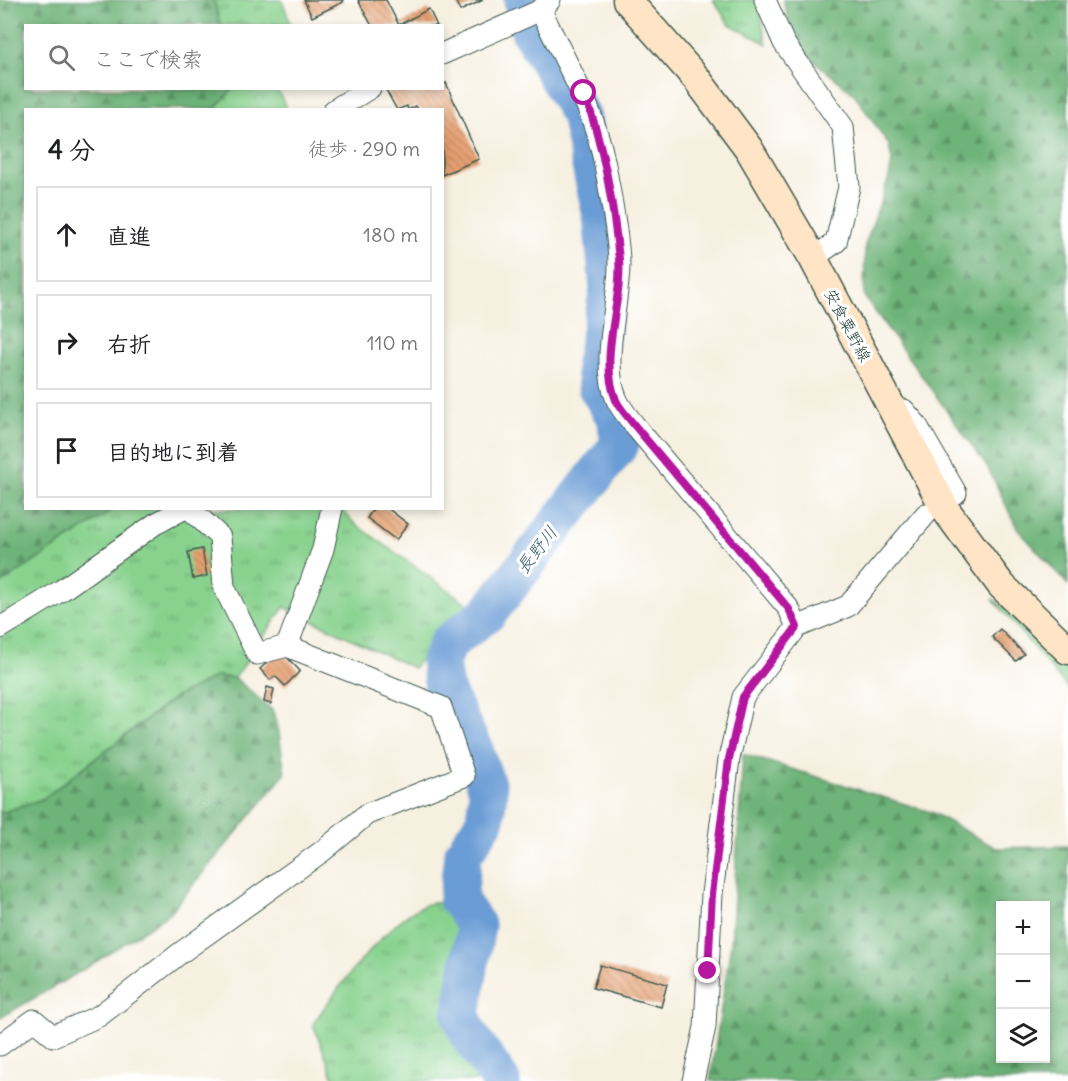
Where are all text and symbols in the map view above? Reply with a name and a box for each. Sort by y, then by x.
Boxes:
search box [24,24,444,90]
icon: search [45,41,78,74]
text: ここで検索 [93,45,203,73]
route start [570,79,596,105]
text: 4 分 [48,133,95,166]
text: 徒歩 · 290 m [308,136,420,161]
icon: ahead [50,218,83,251]
text: 直進 [107,222,151,250]
text: 180 m [363,222,418,247]
street label: 安食粟野線 [820,285,876,365]
icon: right [50,326,83,359]
text: 右折 [107,330,151,358]
text: 110 m [367,330,418,355]
icon: arrive [50,434,83,467]
text: 目的地に到着 [107,438,239,466]
water label: 長野川 [511,521,562,578]
map controls [996,901,1050,1063]
button: + [996,901,1050,955]
button: − [996,955,1050,1009]
route end [694,957,720,983]
button: layers [996,1009,1050,1063]

